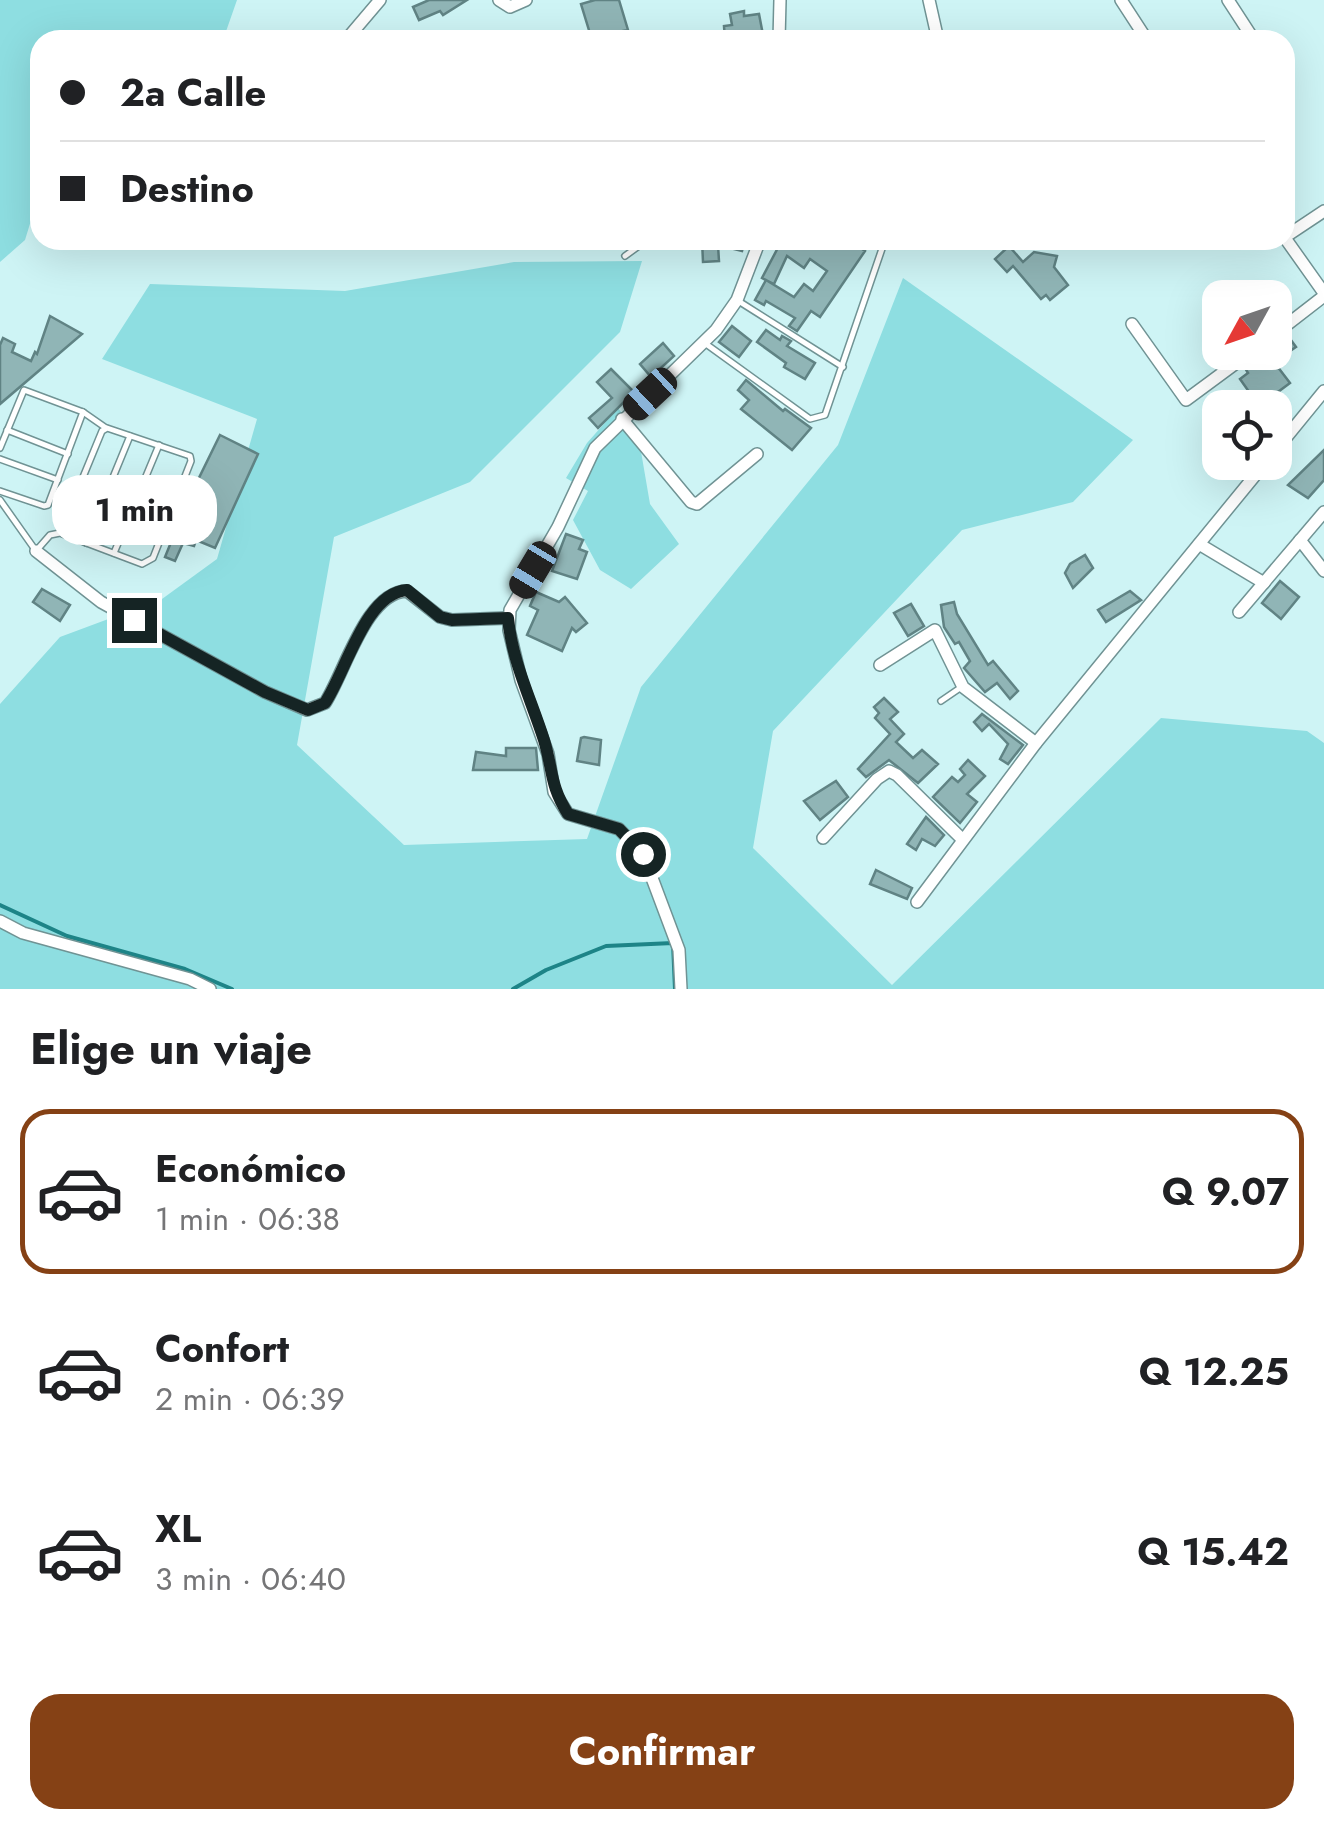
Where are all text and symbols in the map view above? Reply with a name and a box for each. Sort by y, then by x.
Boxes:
text: 2a Calle [120,65,266,120]
text: Destino [120,161,254,216]
north arrow [1202,280,1292,370]
map controls [1202,280,1292,480]
car [618,363,682,425]
button: locate [1202,390,1292,480]
callout: 1 min [52,475,216,545]
text: 1 min [95,487,174,533]
car [505,537,561,603]
route end [112,598,157,643]
route start [621,832,666,877]
text: Elige un viaje [30,1016,312,1081]
text: Económico [155,1141,346,1196]
icon: car [35,1147,125,1237]
text: Q 9.07 [1162,1164,1289,1219]
text: 1 min · 06:38 [155,1196,340,1242]
text: Confort [155,1321,289,1376]
icon: car [35,1327,125,1417]
text: Q 12.25 [1139,1344,1289,1399]
text: 2 min · 06:39 [155,1376,345,1422]
text: XL [155,1501,201,1556]
icon: car [35,1507,125,1597]
text: Q 15.42 [1137,1524,1289,1579]
text: 3 min · 06:40 [155,1556,346,1602]
button: Confirmar [30,1694,1294,1809]

